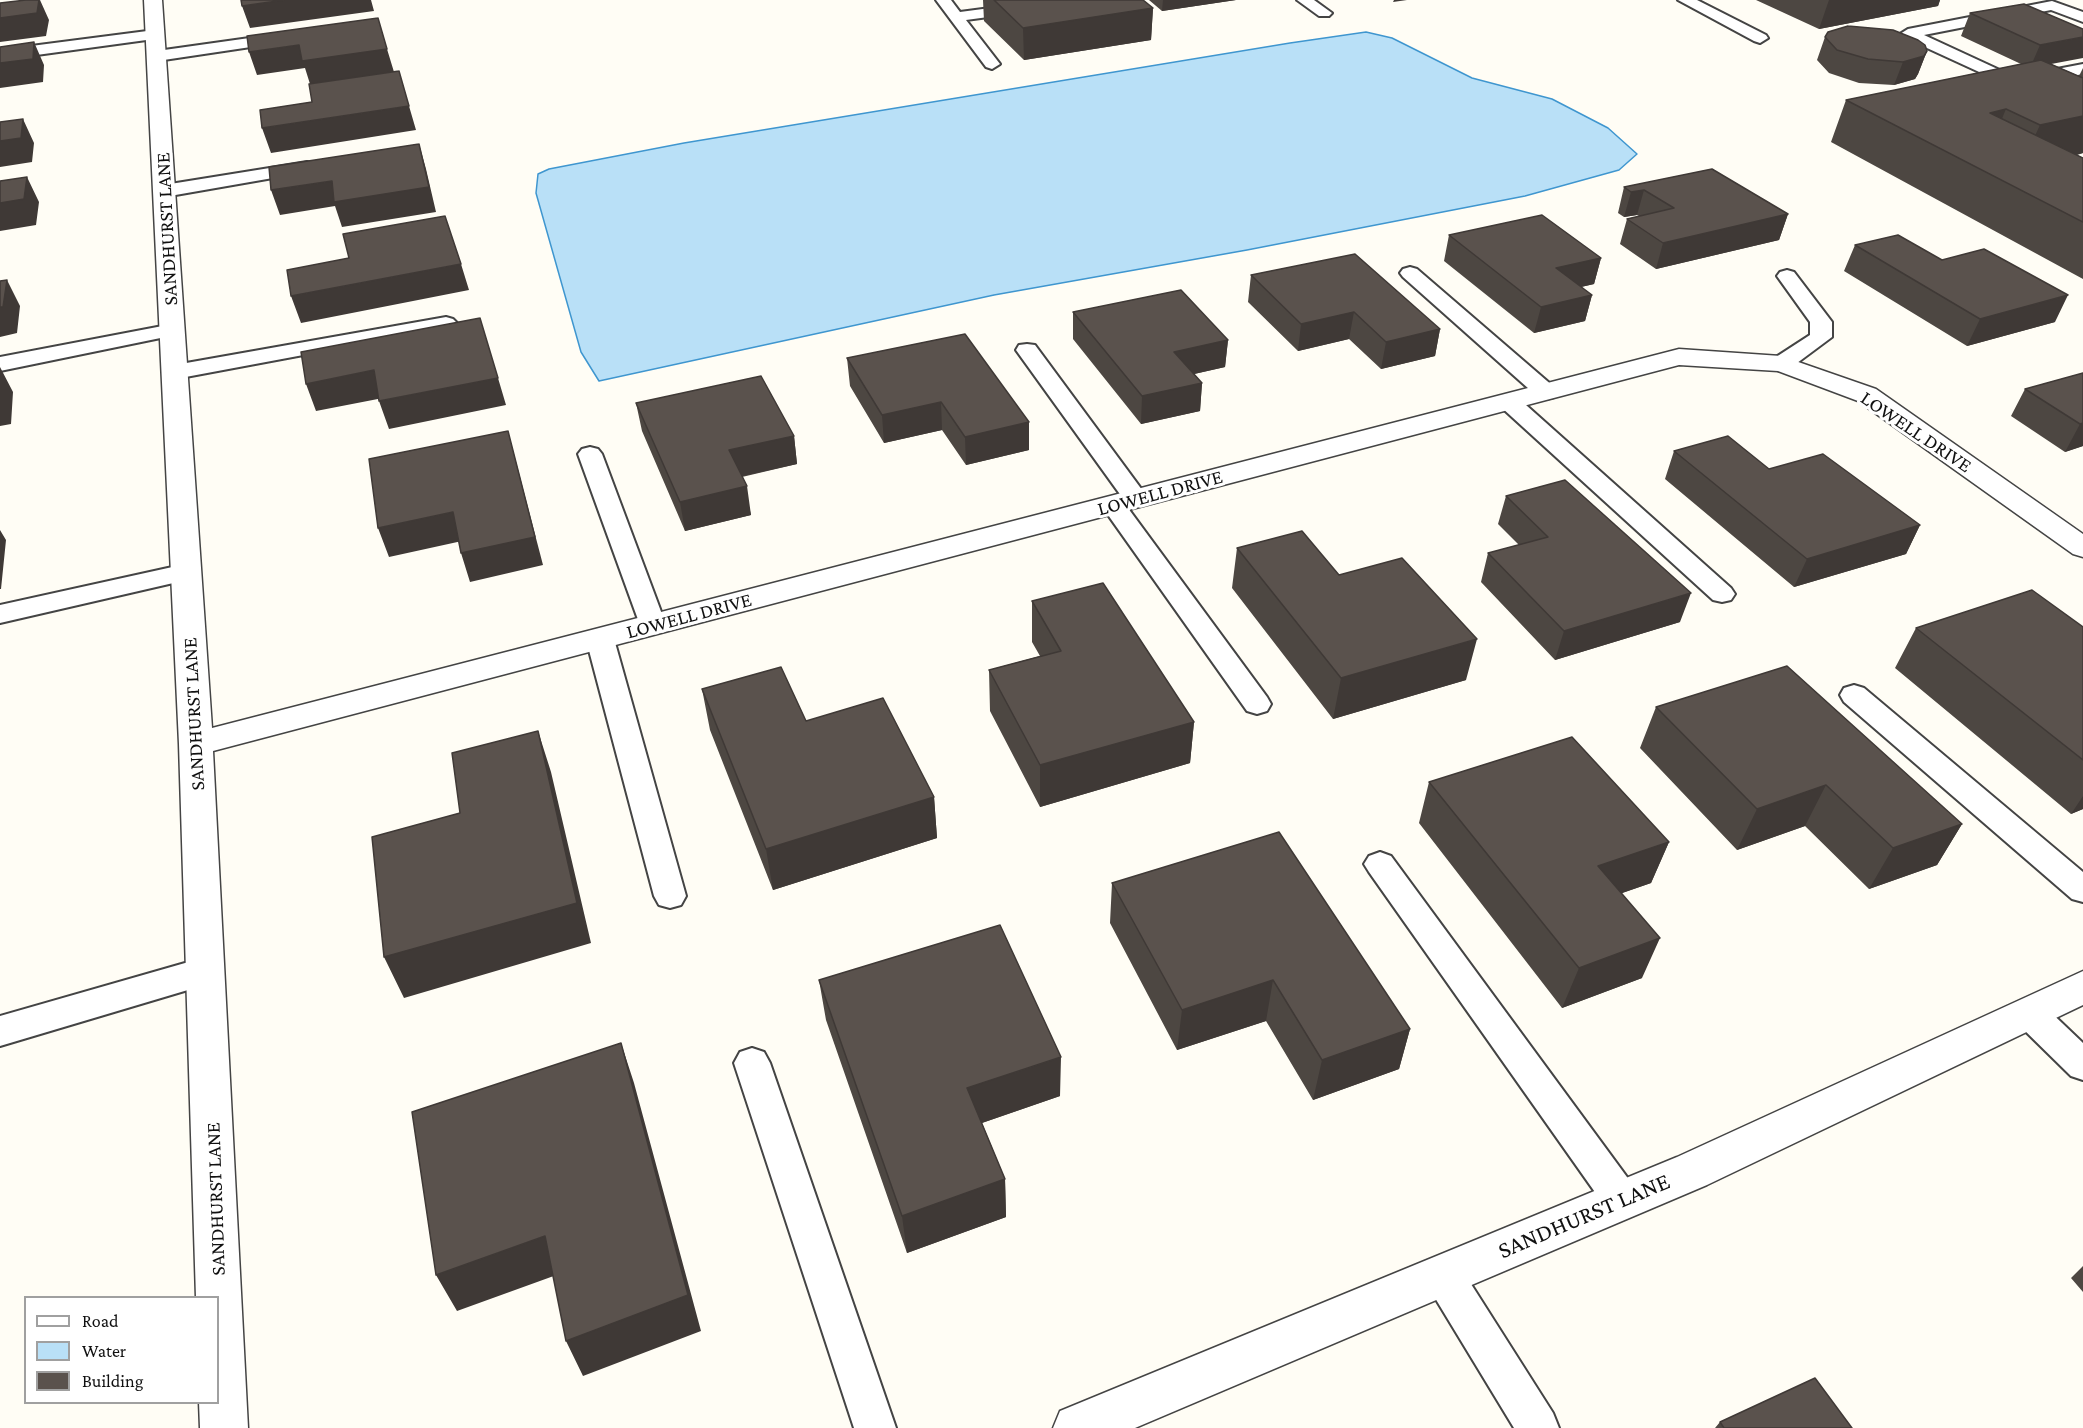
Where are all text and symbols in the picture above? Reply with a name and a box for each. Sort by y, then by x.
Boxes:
street label: SANDHURST LANE [151,152,183,306]
street label: LOWELL DRIVE [1856,386,1976,478]
street label: LOWELL DRIVE [1095,465,1225,521]
street label: LOWELL DRIVE [624,588,754,644]
street label: SANDHURST LANE [178,637,210,791]
street label: SANDHURST LANE [201,1122,231,1276]
street label: SANDHURST LANE [1494,1167,1674,1265]
legend [24,1296,219,1404]
text: Road [82,1311,119,1331]
text: Water [82,1341,126,1361]
text: Building [82,1371,143,1391]

